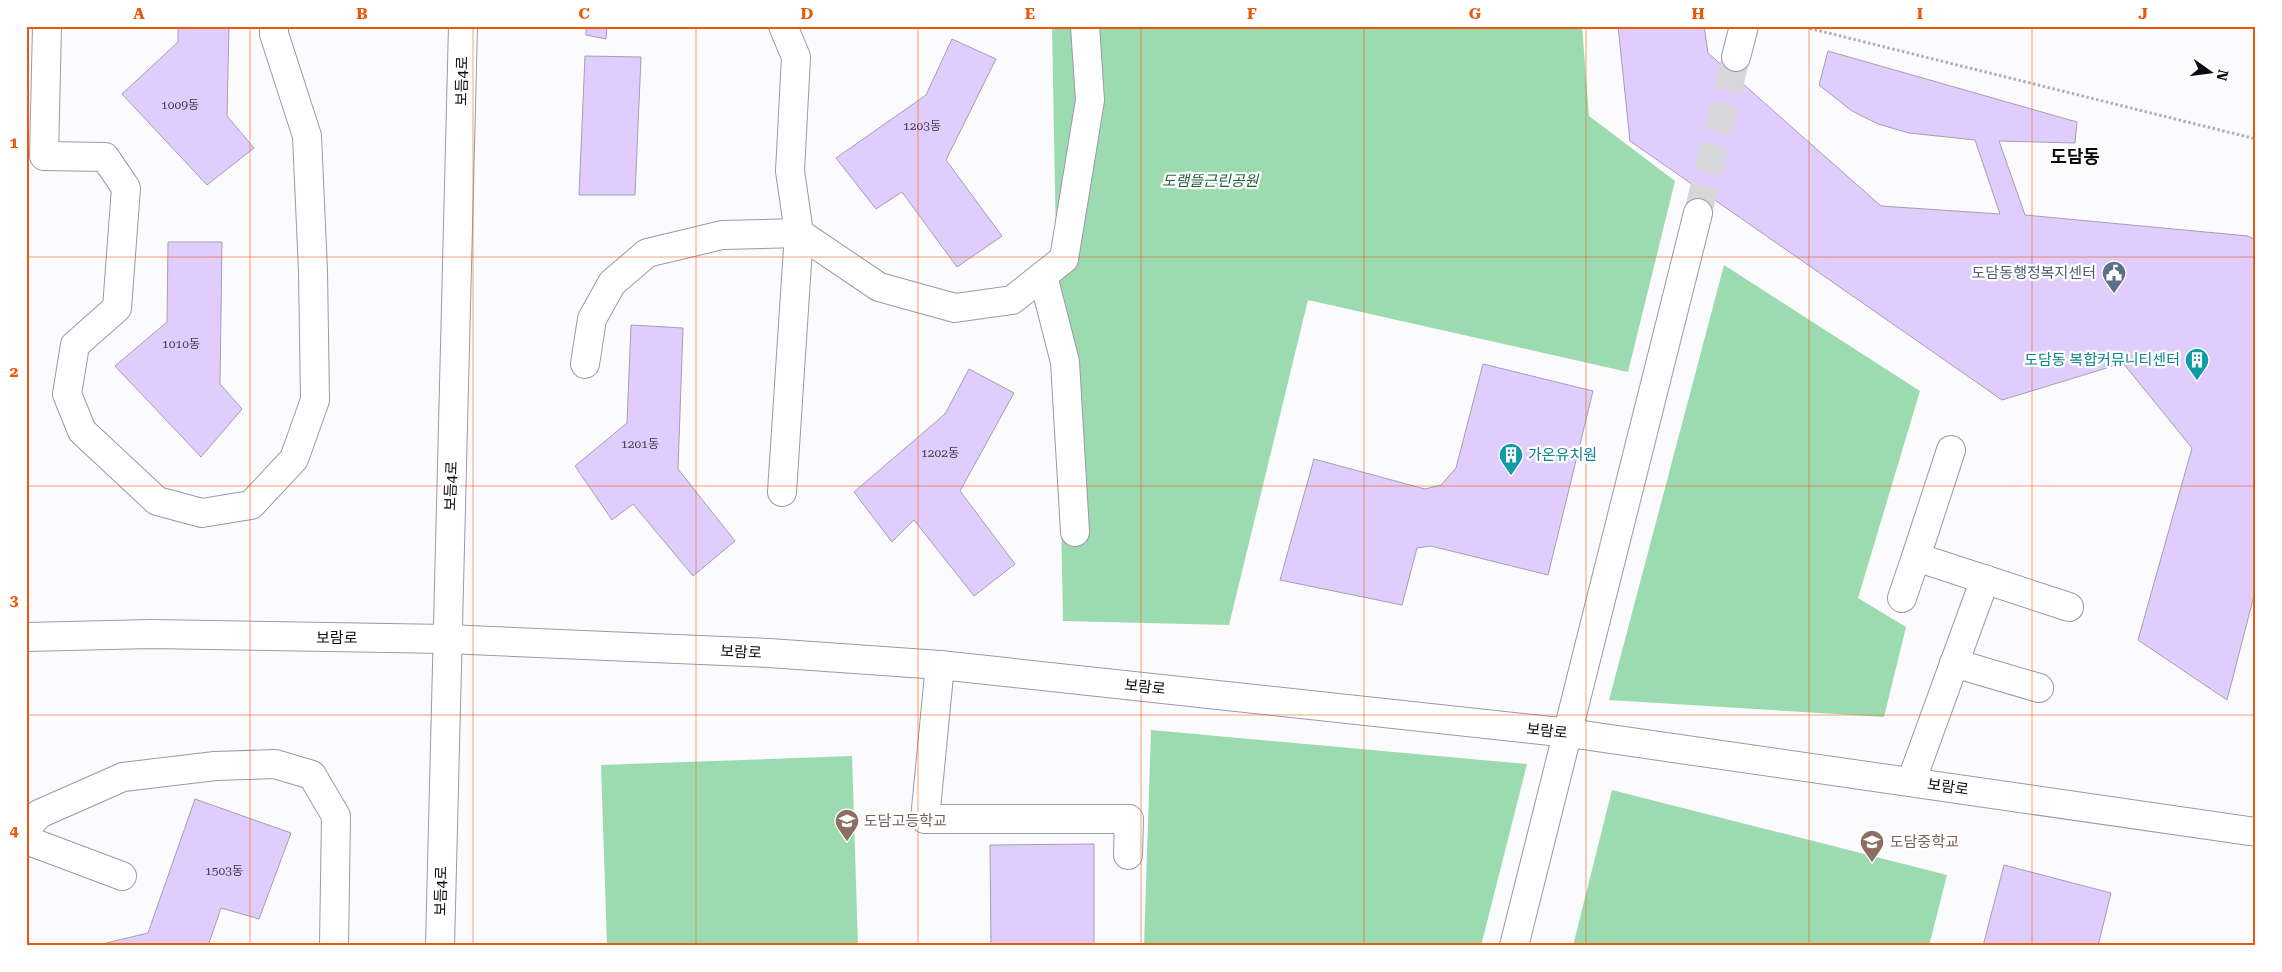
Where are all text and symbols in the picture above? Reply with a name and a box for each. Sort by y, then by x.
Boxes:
text: A [133,4,145,23]
text: B [356,4,368,23]
text: C [578,4,590,23]
text: D [801,4,814,23]
text: E [1025,4,1035,23]
text: F [1247,4,1257,23]
text: G [1469,4,1482,23]
text: H [1691,4,1705,23]
text: I [1917,4,1923,23]
text: J [2138,4,2148,23]
north arrow [2184,48,2234,98]
street label: 보듬4로 [453,56,471,106]
text: N [2213,68,2232,83]
house number: 1009동 [161,98,199,112]
house number: 1203동 [903,119,941,133]
text: 1 [10,133,19,152]
district label: 도담동 [2050,146,2100,167]
park label: 도램뜰근린공원 [1162,172,1259,190]
public building icon: 도담동행정복지센터 [2101,260,2127,294]
place label: 도담동행정복지센터 [1972,264,2096,282]
house number: 1010동 [162,337,200,351]
building icon: 도담동 복합커뮤니티센터 [2184,347,2210,381]
place label: 도담동 복합커뮤니티센터 [2024,351,2180,369]
text: 2 [10,362,19,381]
house number: 1201동 [621,437,659,451]
building icon: 가온유치원 [1498,442,1524,476]
house number: 1202동 [921,446,959,460]
place label: 가온유치원 [1528,446,1597,464]
street label: 보듬4로 [441,461,461,511]
text: 3 [10,591,19,610]
street label: 보람로 [316,629,358,647]
street label: 보람로 [720,642,762,662]
street label: 보람로 [1123,676,1167,698]
street label: 보람로 [1525,720,1569,742]
street label: 보람로 [1926,775,1970,799]
school or university icon: 도담고등학교 [834,808,860,842]
place label: 도담고등학교 [864,812,947,830]
text: 4 [10,821,19,840]
school or university icon: 도담중학교 [1859,829,1885,863]
place label: 도담중학교 [1890,833,1959,851]
house number: 1503동 [205,864,243,878]
street label: 보듬4로 [432,866,450,916]

